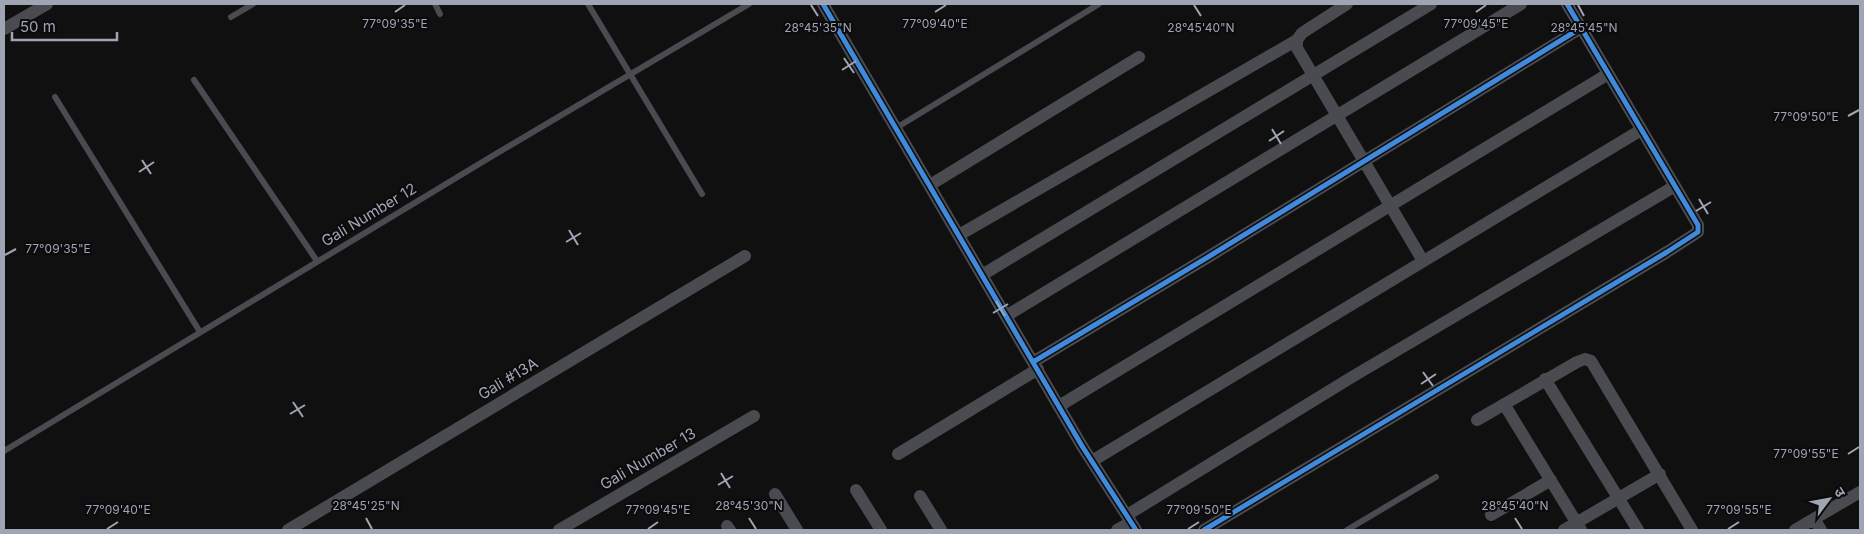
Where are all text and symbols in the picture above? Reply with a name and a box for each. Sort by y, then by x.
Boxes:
scale bar [12,10,118,42]
text: 77°09'35"E [362,16,428,31]
text: 77°09'40"E [902,16,968,31]
text: 77°09'45"E [1444,16,1509,31]
text: 50 m [20,17,56,36]
text: 28°45'35"N [784,20,852,35]
text: 28°45'40"N [1167,20,1235,35]
text: 28°45'45"N [1550,20,1618,35]
text: 77°09'50"E [1773,109,1839,124]
street label: Gali Number 12 [318,179,420,250]
text: 77°09'35"E [25,241,91,256]
street label: Gali #13A [474,353,541,404]
street label: Gali Number 13 [596,423,699,494]
text: 77°09'55"E [1773,446,1839,461]
north arrow [1804,474,1854,524]
text: उ [1831,484,1850,501]
text: 28°45'25"N [332,498,400,513]
text: 28°45'30"N [715,498,783,513]
text: 28°45'40"N [1481,498,1549,513]
text: 77°09'40"E [85,502,151,517]
text: 77°09'45"E [626,502,691,517]
text: 77°09'50"E [1166,502,1232,517]
text: 77°09'55"E [1706,502,1772,517]

